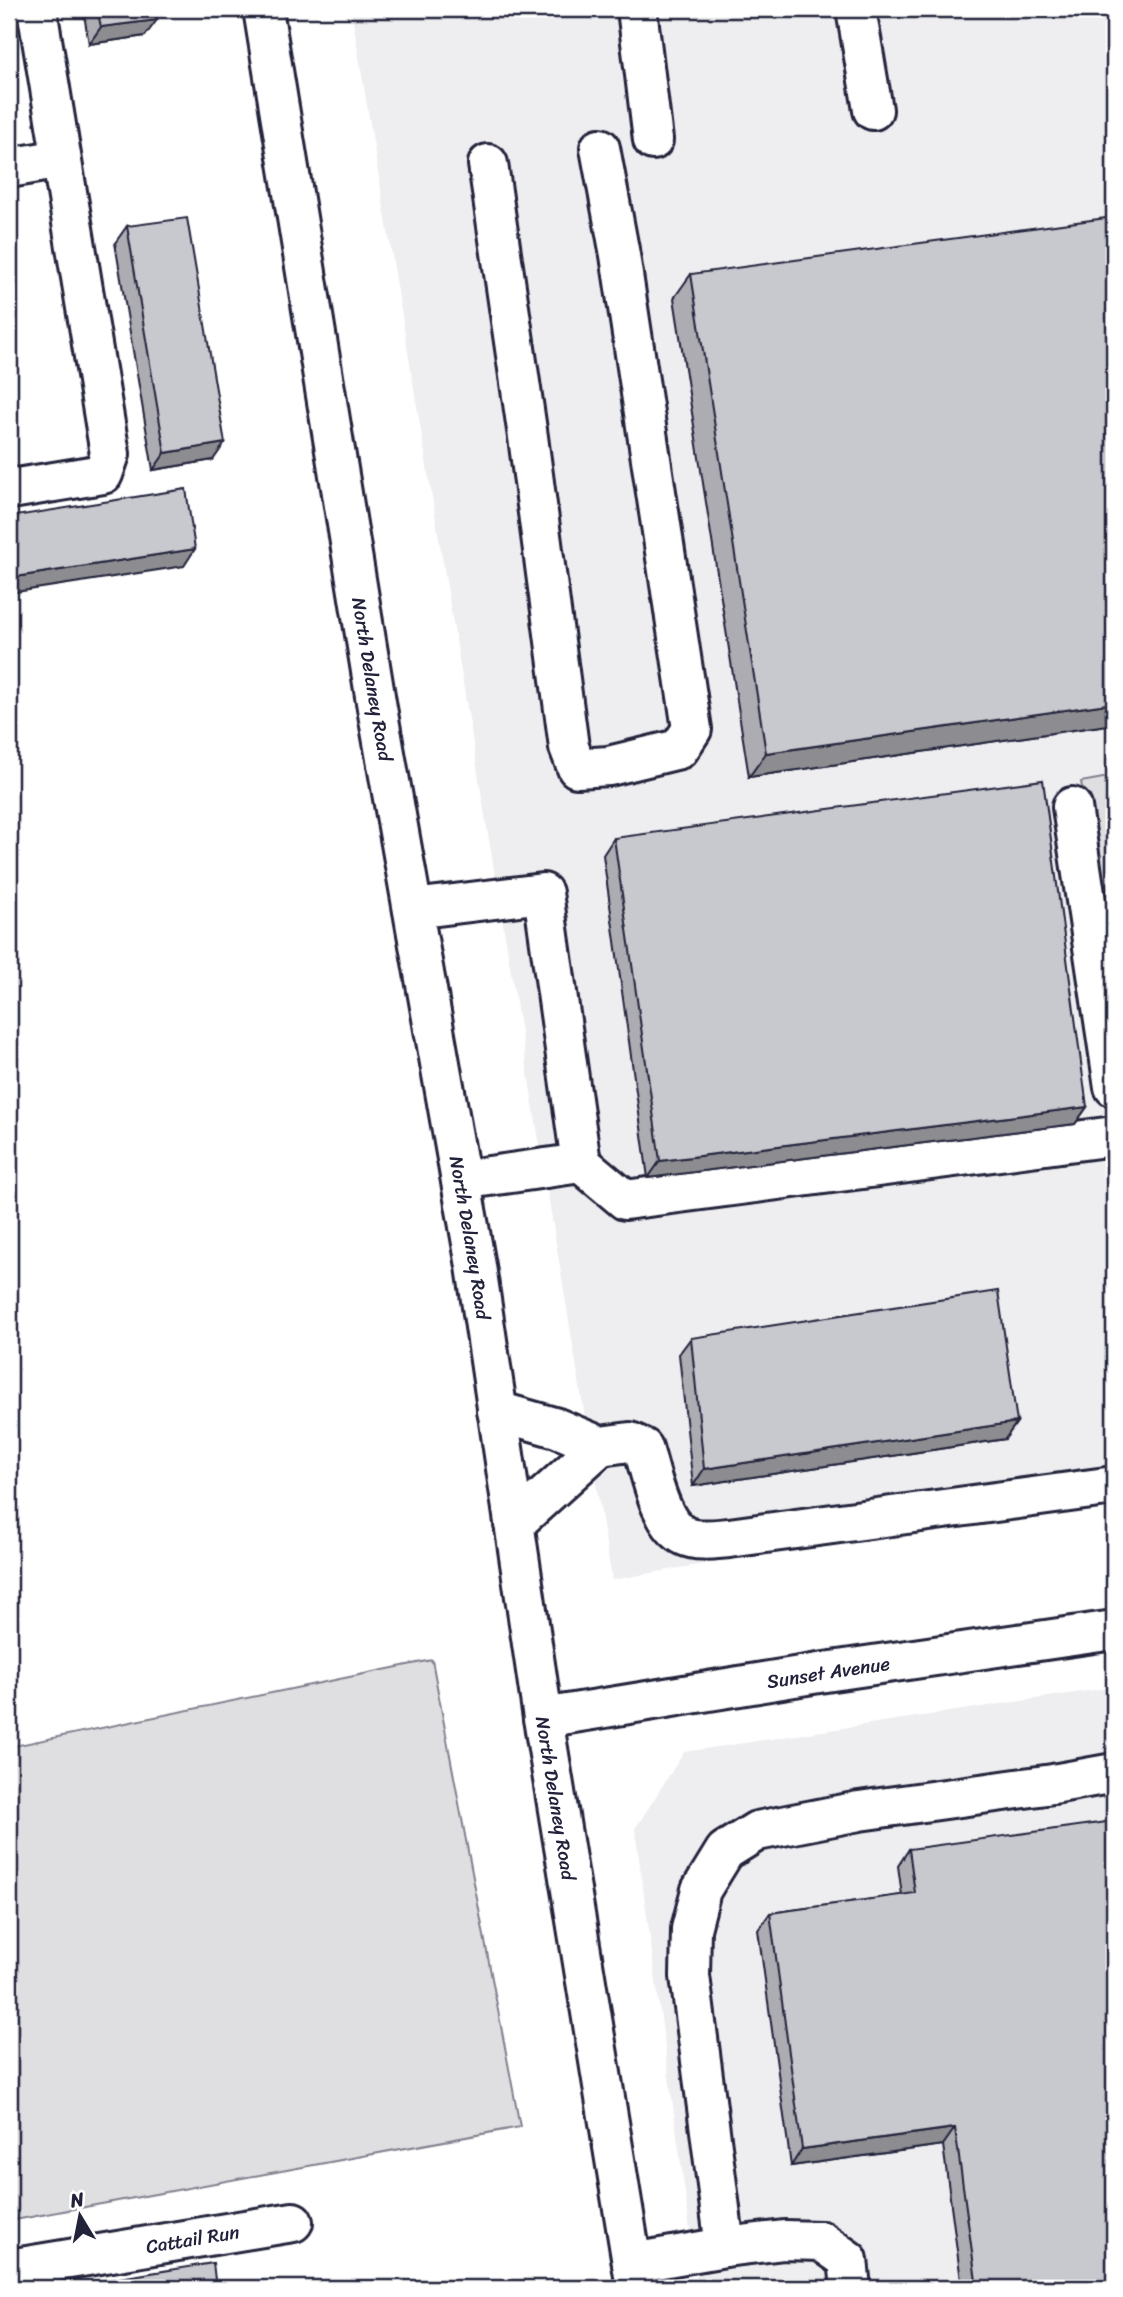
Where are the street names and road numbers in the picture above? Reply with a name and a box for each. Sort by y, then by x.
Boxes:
street label: North Delaney Road [342,595,402,766]
street label: North Delaney Road [440,1153,500,1324]
street label: Sunset Avenue [764,1647,892,1698]
street label: North Delaney Road [526,1714,585,1884]
street label: Cattail Run [143,2215,242,2263]

